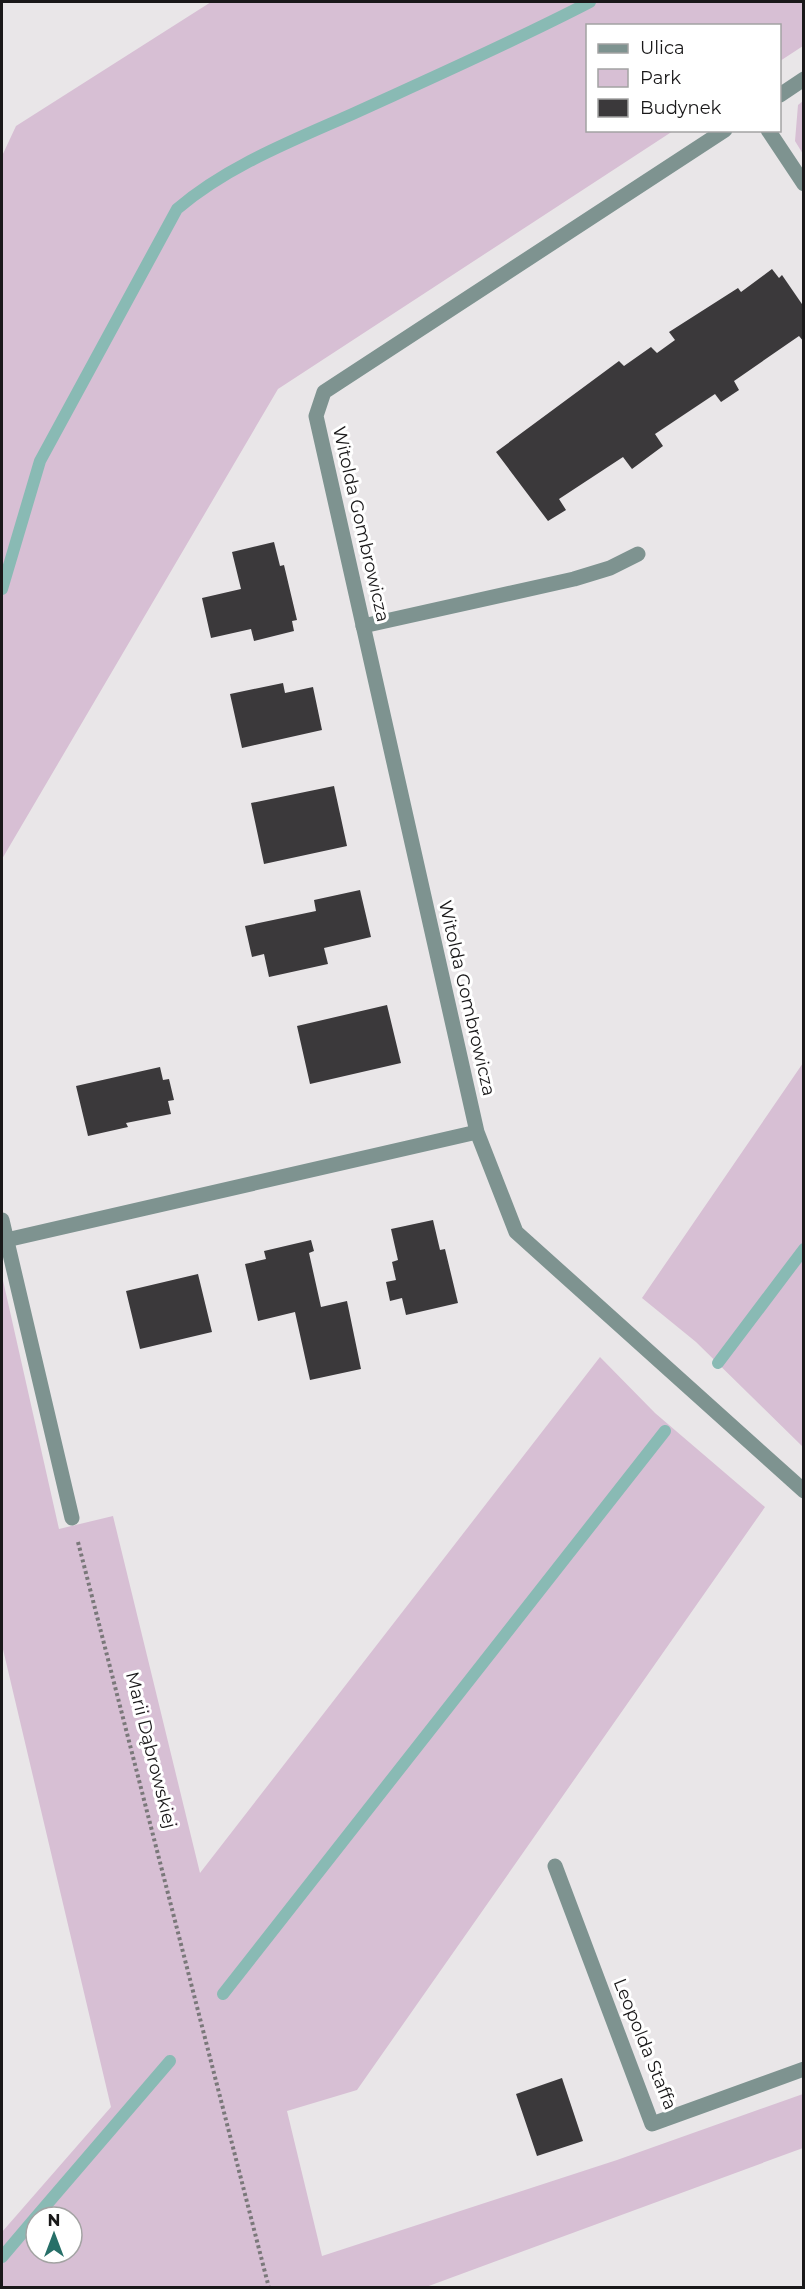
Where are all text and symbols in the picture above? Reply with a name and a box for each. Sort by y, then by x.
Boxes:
legend [586,24,781,132]
text: Ulica [640,37,685,59]
text: Park [640,67,681,89]
text: Budynek [640,97,722,119]
street label: Witolda Gombrowicza [328,424,394,624]
street label: Witolda Gombrowicza [434,898,500,1098]
street label: Marii Dąbrowskiej [121,1669,181,1831]
street label: Leopolda Staffa [609,1975,681,2113]
north arrow [24,2205,84,2265]
text: N [48,2211,60,2230]

